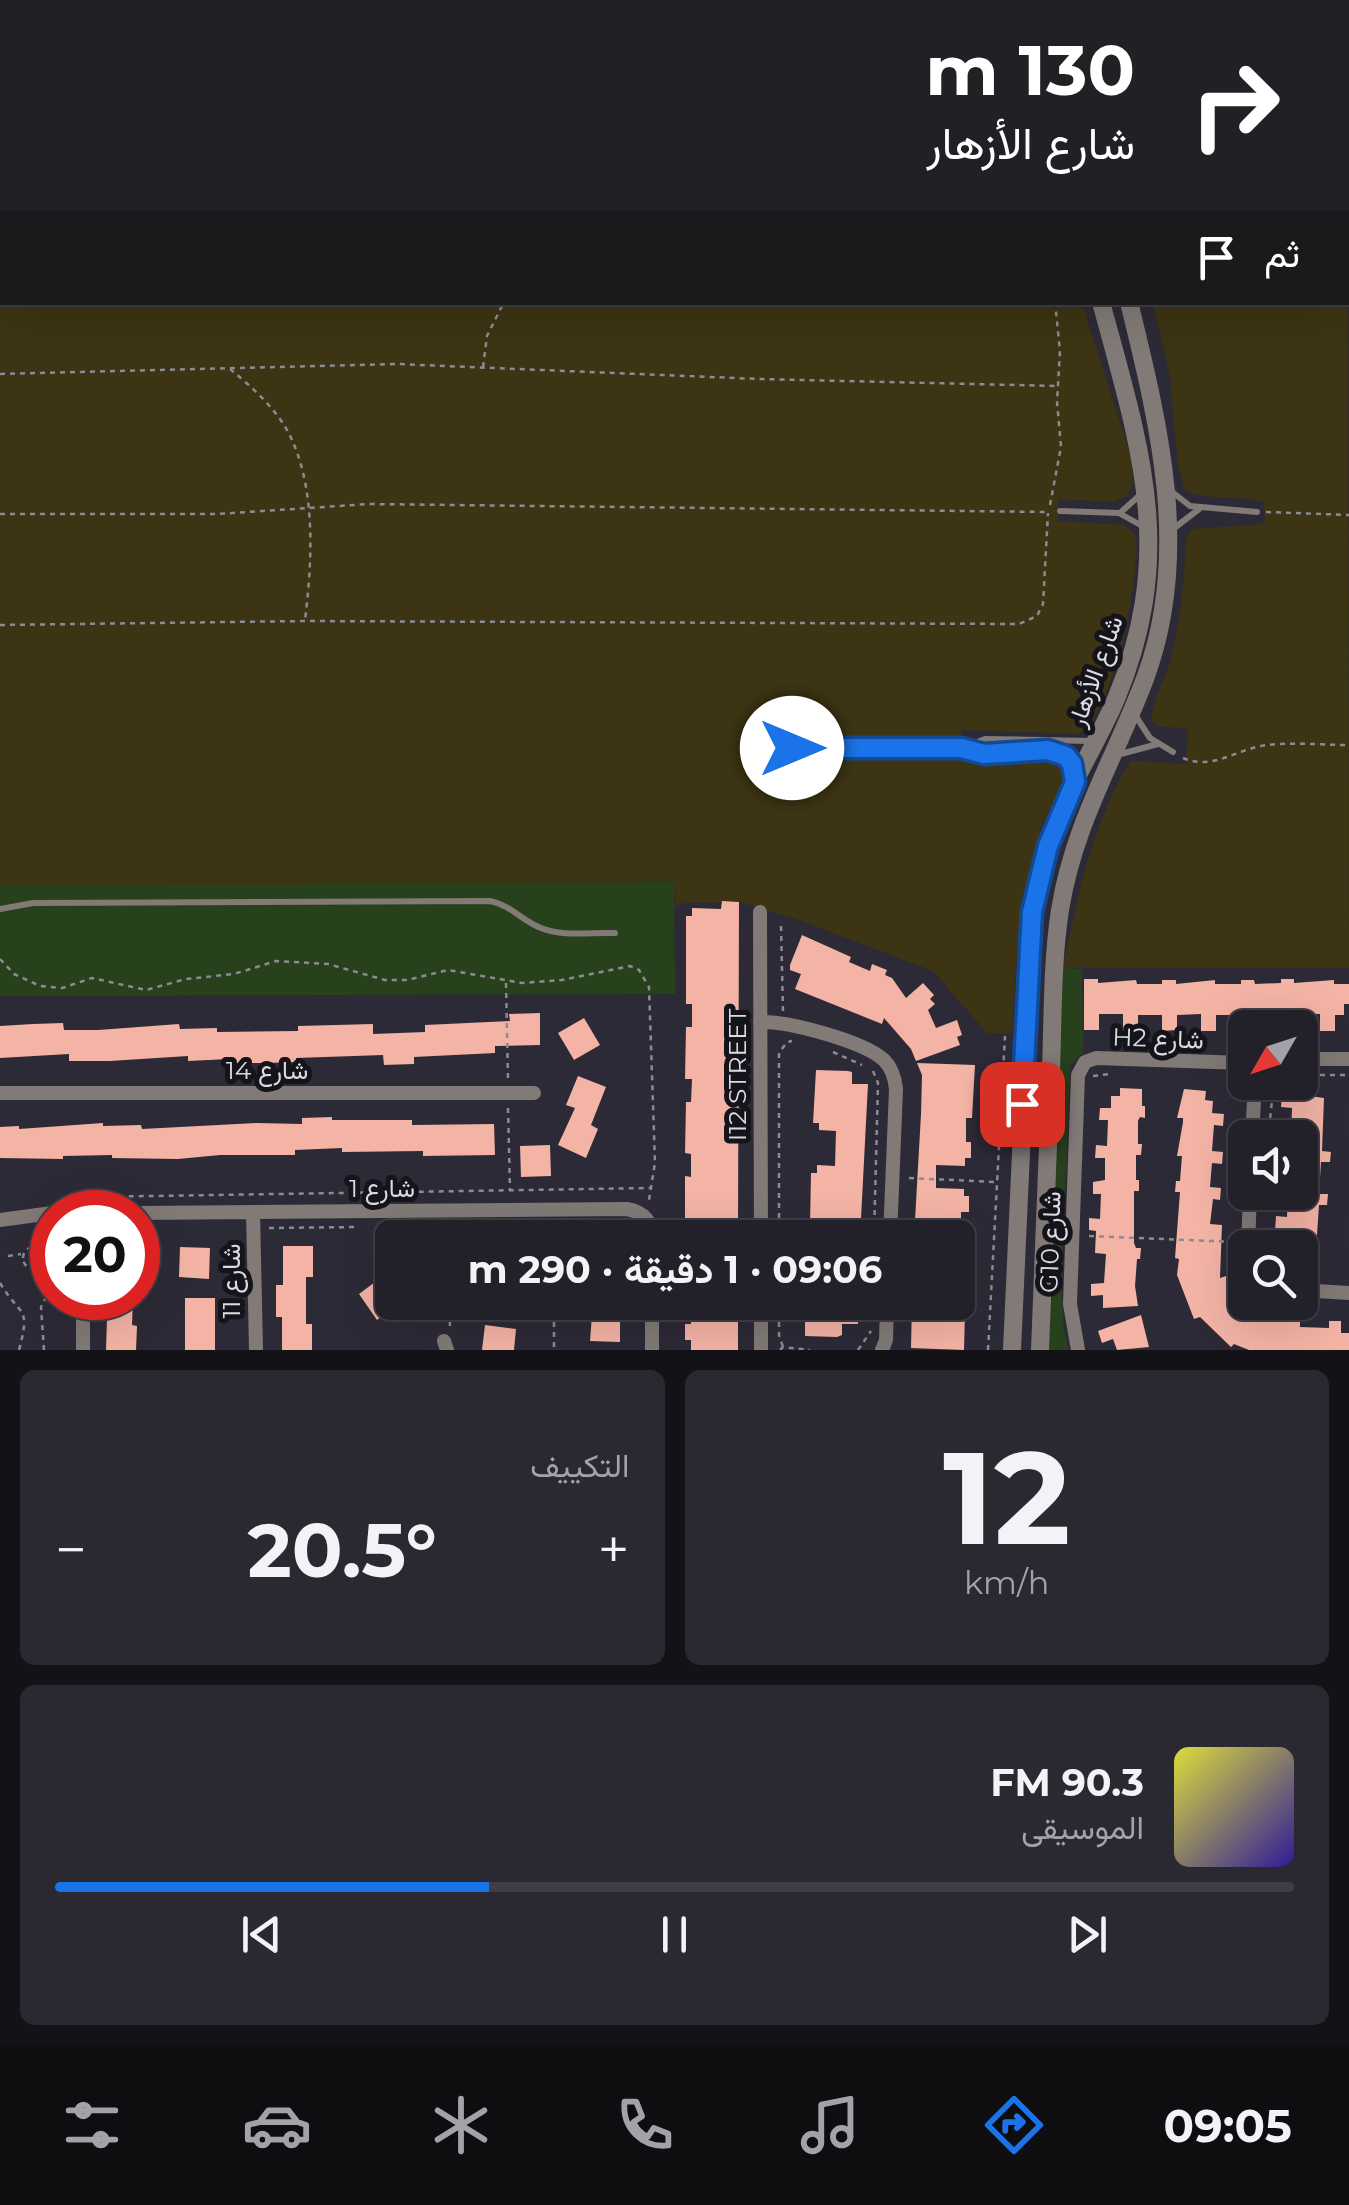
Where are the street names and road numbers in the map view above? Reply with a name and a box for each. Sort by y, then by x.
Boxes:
street label: شارع الأزهار [1061,611,1131,732]
street label: I12 STREET [722,1008,752,1141]
street label: H2 شارع [1112,1021,1204,1057]
street label: شارع 14 [226,1055,308,1087]
street label: شارع 1 [349,1173,415,1205]
street label: G10 شارع [1033,1191,1069,1293]
street label: شارع 11 [216,1244,248,1318]

